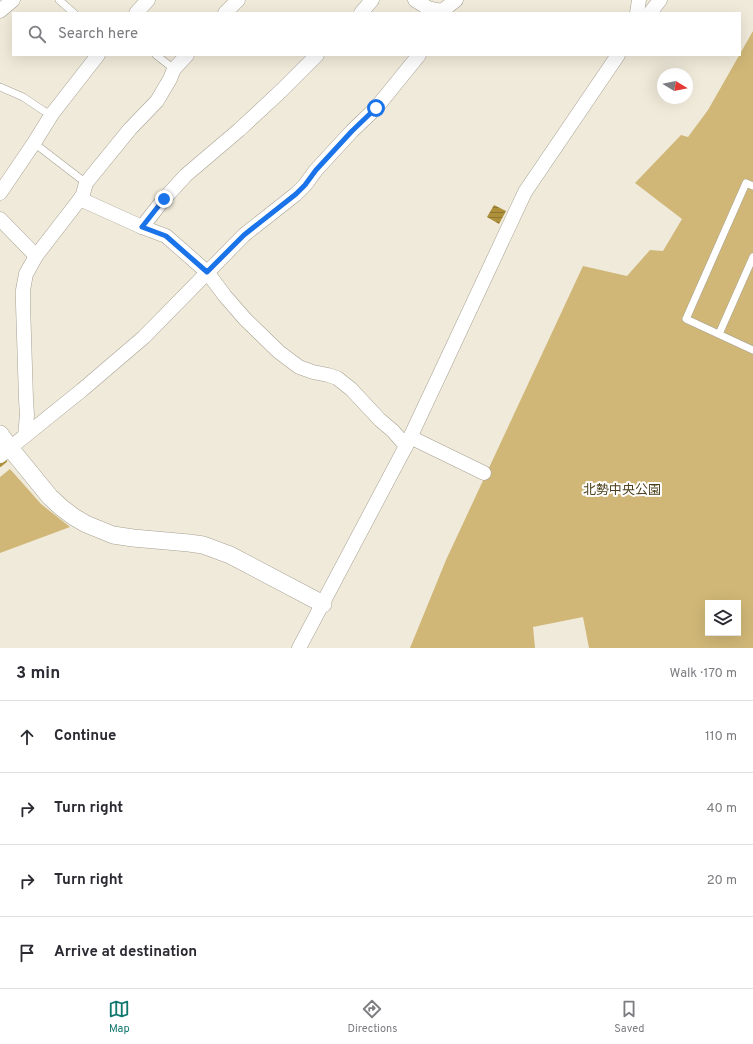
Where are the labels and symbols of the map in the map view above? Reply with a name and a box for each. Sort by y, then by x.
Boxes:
north arrow [657,68,693,104]
route start [367,99,385,117]
route end [155,190,173,208]
park label: 北勢中央公園 [583,482,661,499]

